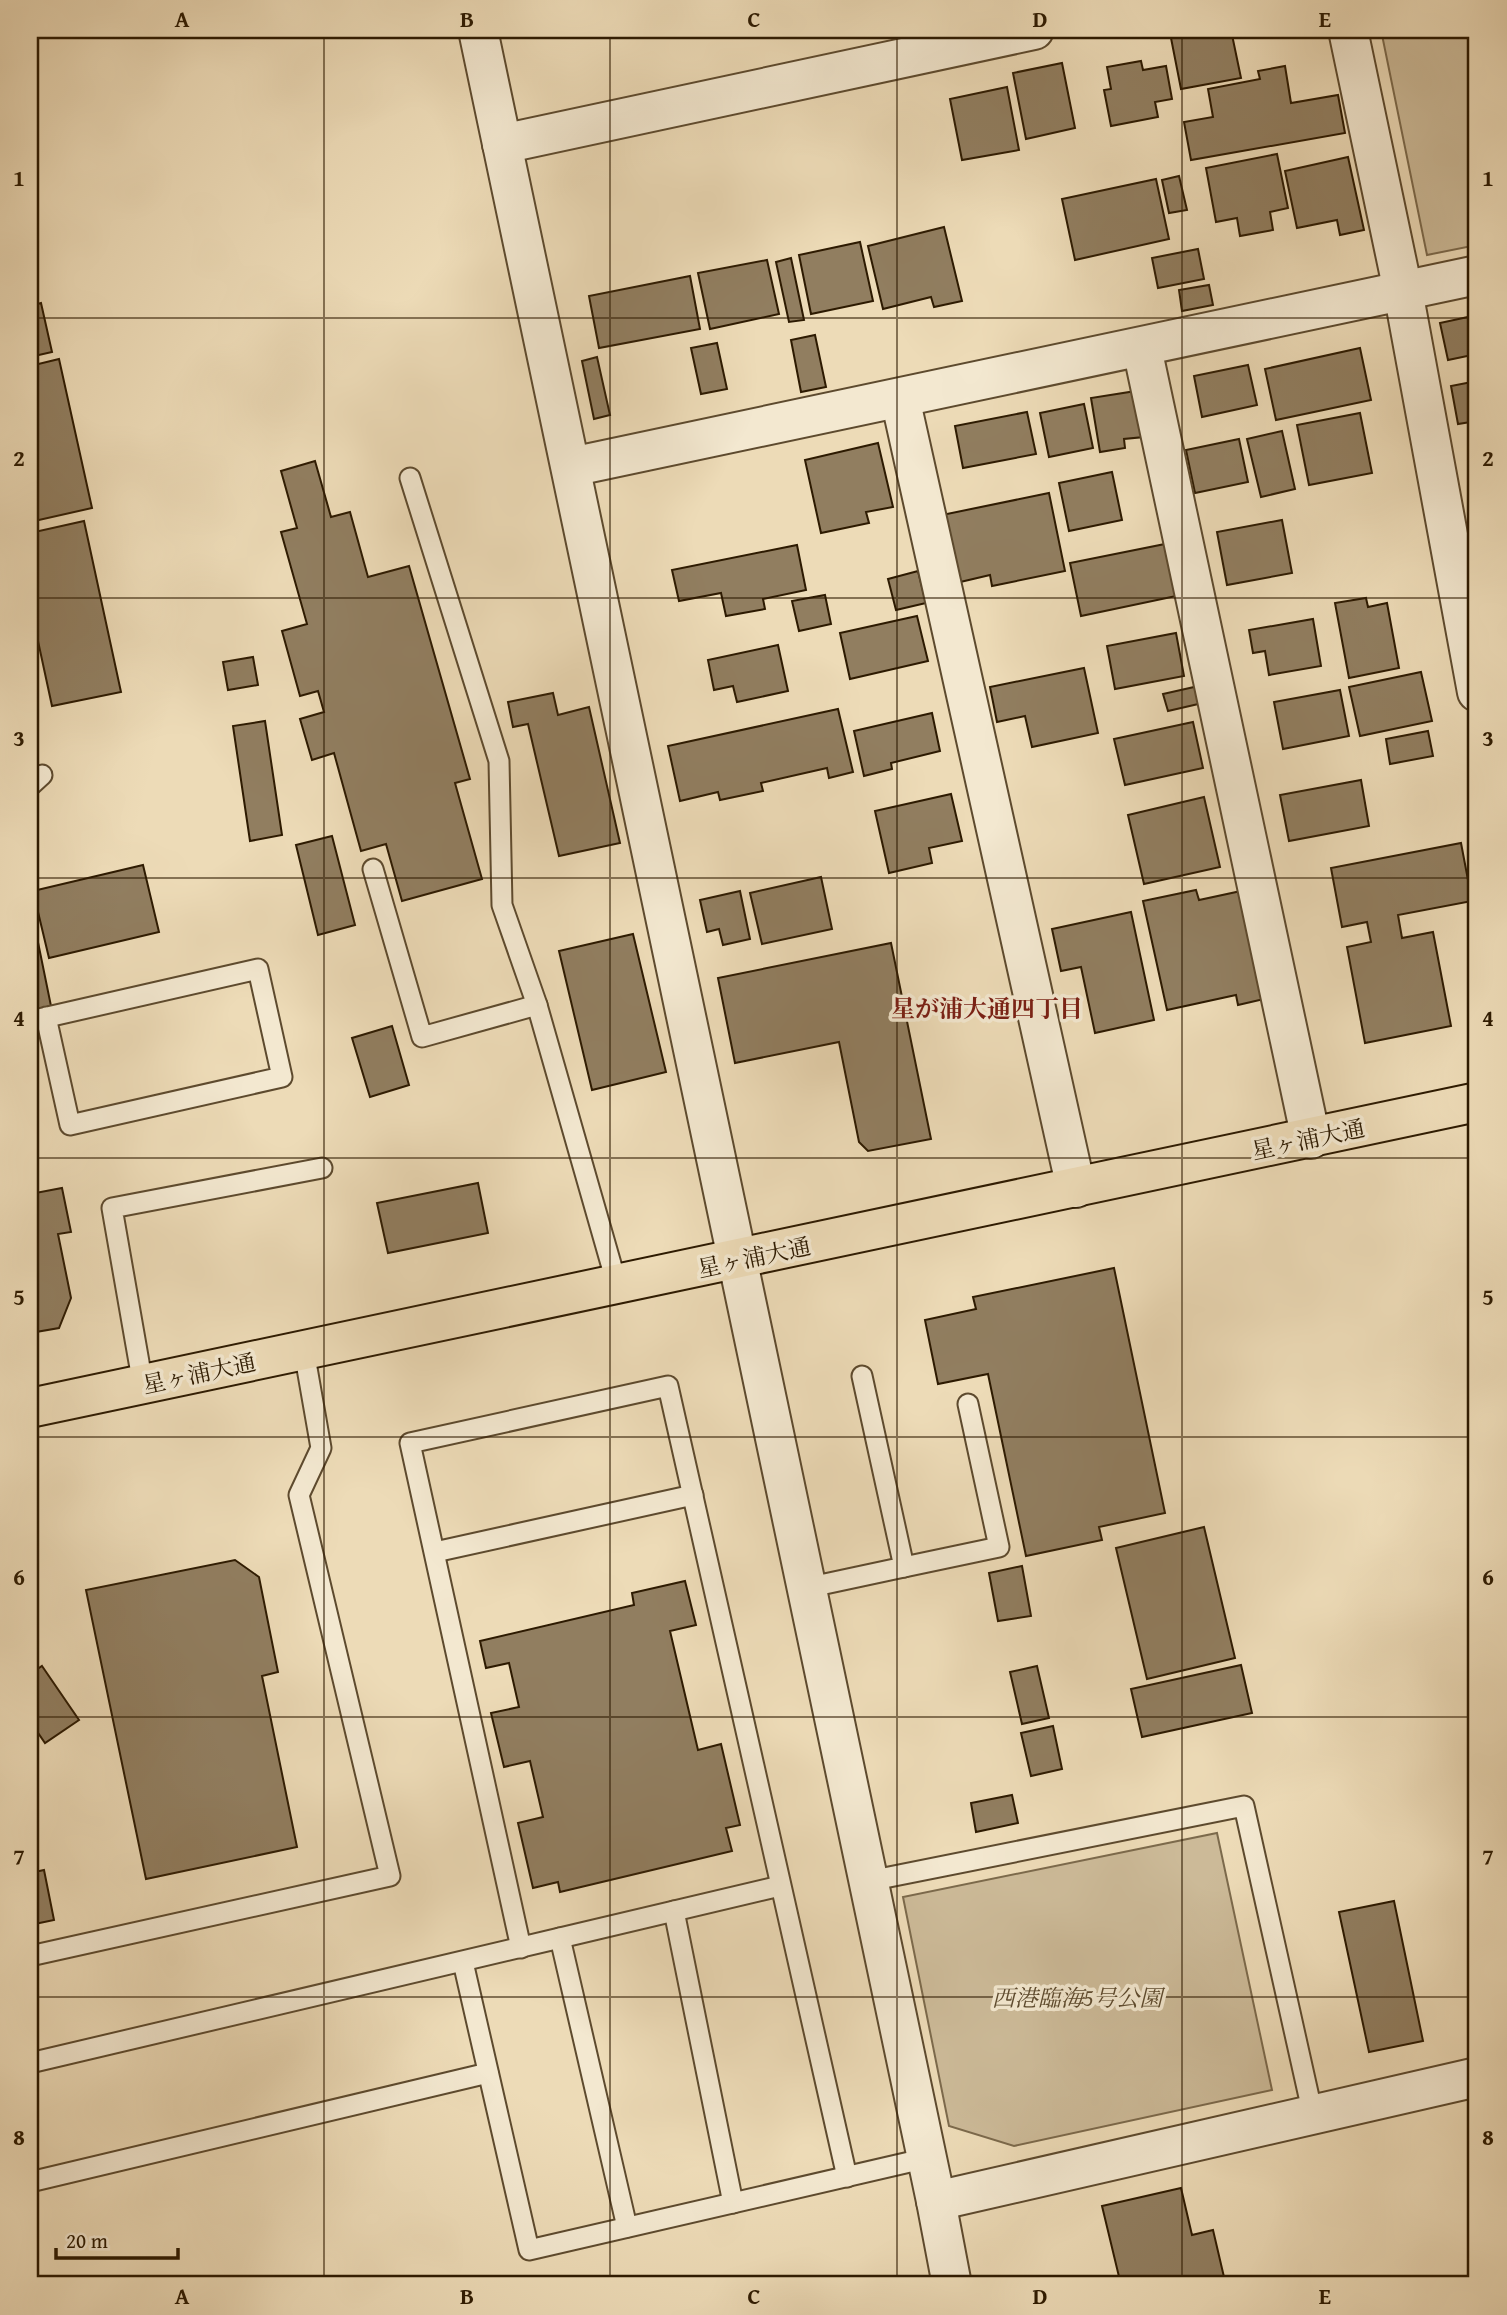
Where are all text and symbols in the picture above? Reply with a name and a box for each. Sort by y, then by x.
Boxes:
text: A [175,2,190,35]
text: B [460,2,474,35]
text: C [747,2,761,35]
text: D [1033,2,1048,35]
text: E [1319,2,1331,35]
text: 1 [13,161,25,194]
text: 1 [1482,161,1494,194]
text: 2 [13,441,25,474]
text: 2 [1482,441,1494,474]
text: 3 [13,721,25,754]
text: 3 [1482,721,1494,754]
district label: 星が浦大通四丁目 [891,991,1083,1026]
text: 4 [13,1001,25,1034]
text: 4 [1482,1001,1494,1034]
street label: 星ヶ浦大通 [1248,1111,1368,1167]
street label: 星ヶ浦大通 [694,1229,814,1285]
text: 5 [13,1280,25,1313]
text: 5 [1482,1280,1494,1313]
street label: 星ヶ浦大通 [139,1345,259,1401]
text: 6 [13,1560,25,1593]
text: 6 [1482,1560,1494,1593]
text: 7 [13,1840,25,1873]
text: 7 [1482,1840,1494,1873]
park label: 西港臨海5号公園 [992,1981,1166,2014]
text: 8 [13,2120,25,2153]
text: 8 [1482,2120,1494,2153]
scale bar [56,2217,178,2261]
text: 20 m [66,2225,108,2256]
text: A [175,2279,190,2312]
text: B [460,2279,474,2312]
text: C [747,2279,761,2312]
text: D [1033,2279,1048,2312]
text: E [1319,2279,1331,2312]

